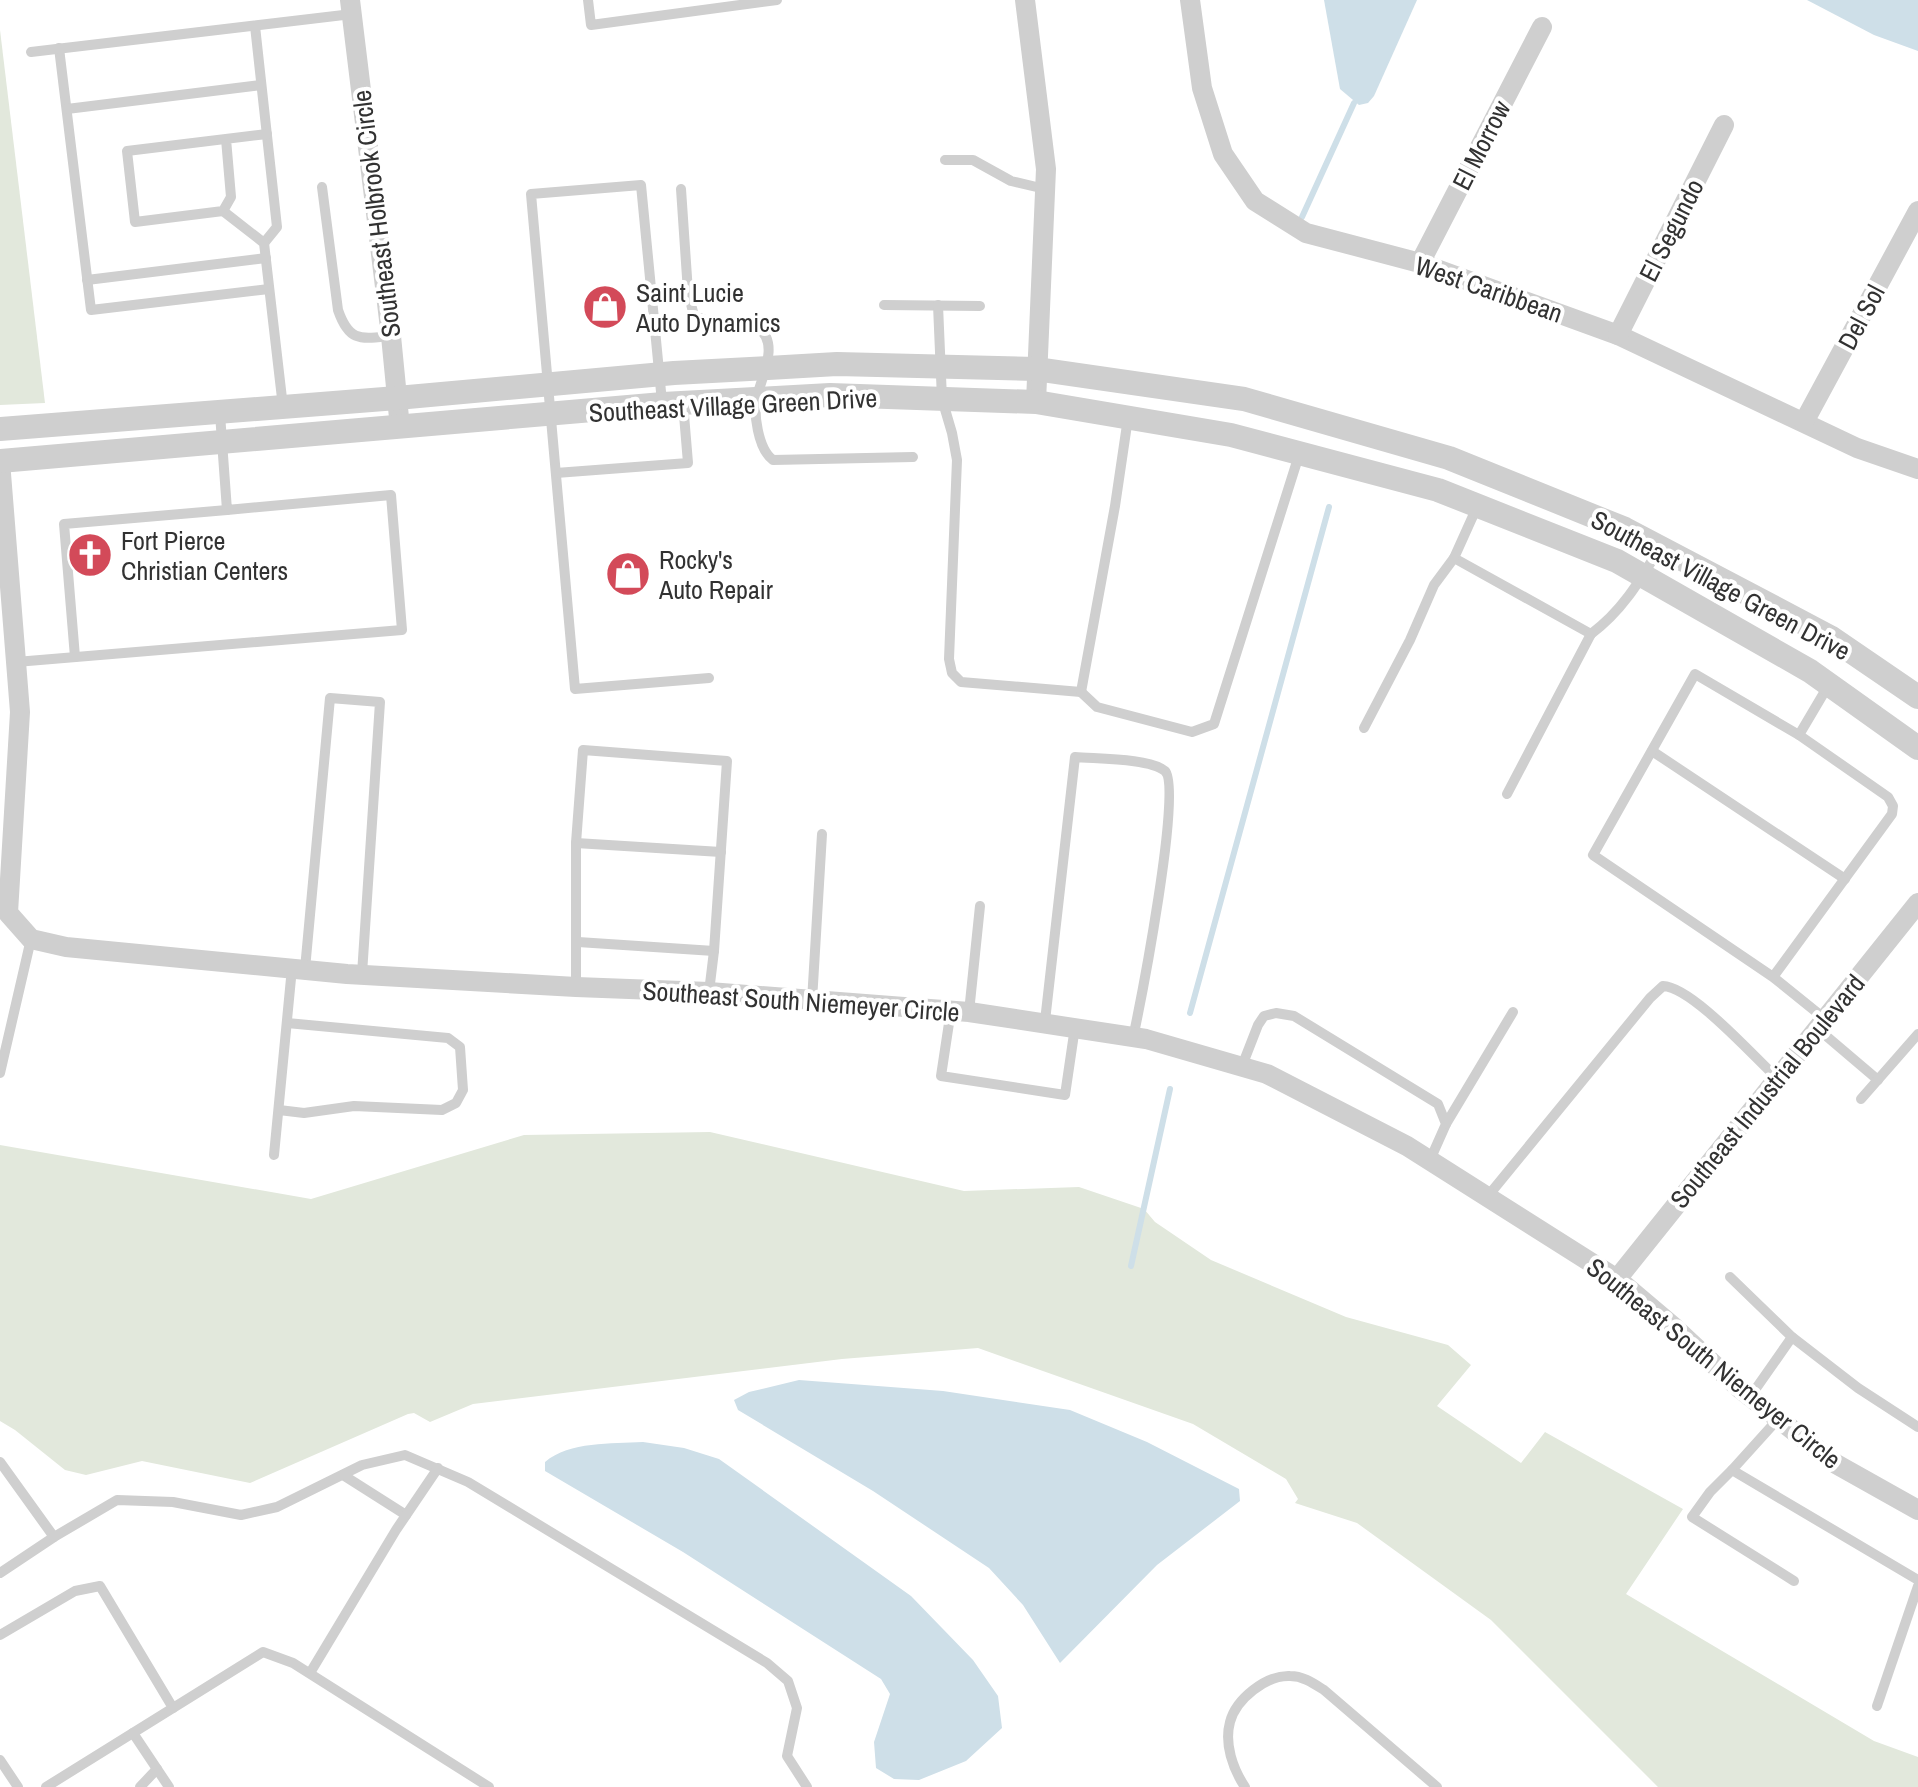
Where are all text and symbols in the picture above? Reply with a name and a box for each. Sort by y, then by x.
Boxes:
street label: Southeast Holbrook Circle [343,88,409,340]
street label: El Morrow [1444,94,1519,196]
street label: El Segundo [1630,173,1712,287]
street label: West Caribbean [1411,247,1567,331]
place label: Saint Lucie Auto Dynamics [635,275,781,340]
street label: Del Sol [1829,278,1893,356]
shop icon: Saint Lucie Auto Dynamics [581,283,629,331]
street label: Southeast Village Green Drive [588,380,878,430]
street label: Southeast Village Green Drive [1585,502,1857,668]
place label: Fort Pierce Christian Centers [121,523,288,588]
church icon: Fort Pierce Christian Centers [66,531,114,579]
place label: Rocky's Auto Repair [658,542,773,607]
shop icon: Rocky's Auto Repair [604,550,652,598]
street label: Southeast Industrial Boulevard [1662,967,1872,1215]
street label: Southeast South Niemeyer Circle [641,972,961,1030]
street label: Southeast South Niemeyer Circle [1580,1249,1848,1477]

